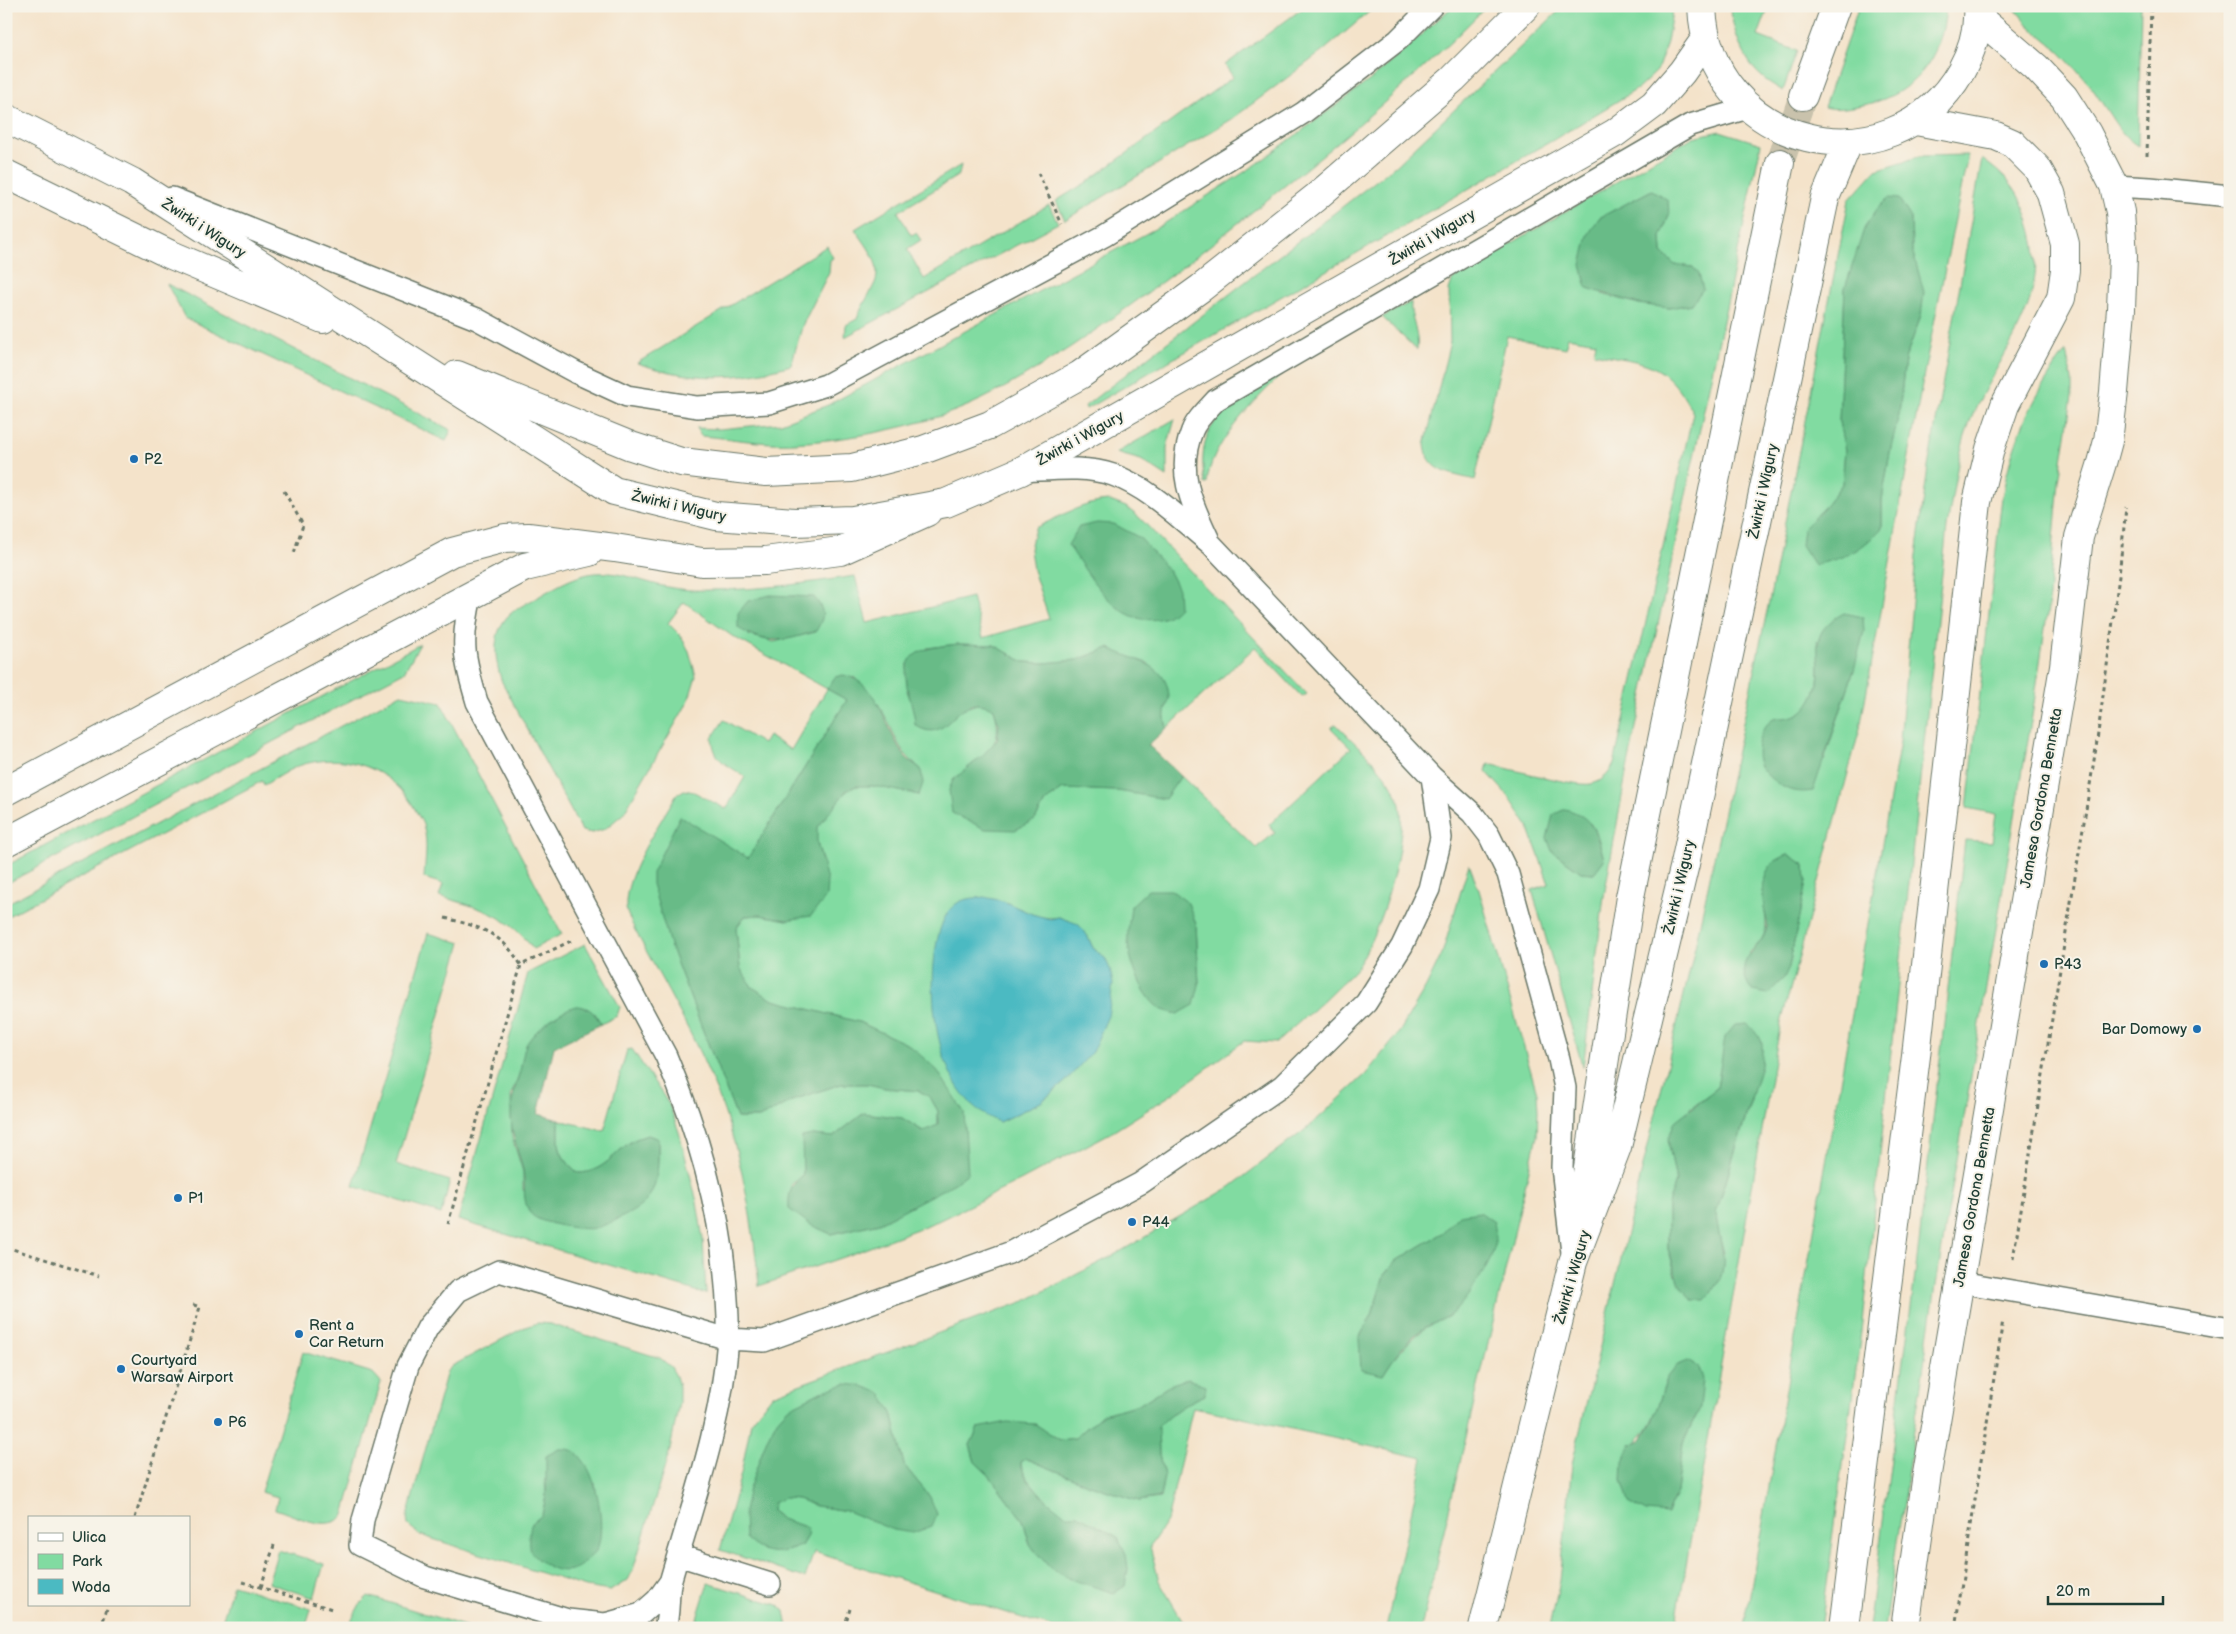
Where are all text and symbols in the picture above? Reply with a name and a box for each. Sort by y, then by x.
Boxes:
street label: Żwirki i Wigury [157,194,250,263]
street label: Żwirki i Wigury [1385,205,1479,270]
street label: Żwirki i Wigury [1033,407,1127,471]
street label: Żwirki i Wigury [1744,442,1783,541]
place label: P2 [144,450,162,469]
marker: P2 [128,453,140,465]
street label: Żwirki i Wigury [629,486,728,527]
street label: Jamesa Gordona Bennetta [2016,707,2067,890]
street label: Żwirki i Wigury [1659,838,1700,937]
place label: P43 [2054,955,2082,974]
marker: P43 [2038,958,2050,970]
place label: Bar Domowy [2101,1020,2187,1039]
marker: Bar Domowy [2191,1023,2203,1035]
street label: Jamesa Gordona Bennetta [1949,1106,2000,1289]
place label: P1 [188,1189,203,1208]
marker: P1 [172,1192,184,1204]
place label: P44 [1142,1213,1170,1232]
marker: P44 [1126,1216,1138,1228]
street label: Żwirki i Wigury [1550,1228,1595,1327]
place label: Rent a Car Return [309,1316,384,1352]
marker: Rent a Car Return [293,1328,305,1340]
place label: Courtyard Warsaw Airport [131,1351,234,1387]
marker: Courtyard Warsaw Airport [115,1363,127,1375]
place label: P6 [228,1413,247,1432]
marker: P6 [212,1416,224,1428]
legend [28,1516,190,1606]
text: Ulica [72,1528,106,1547]
text: Park [72,1552,103,1571]
scale bar [2048,1574,2164,1606]
text: Woda [72,1578,110,1597]
text: 20 m [2056,1582,2090,1601]

